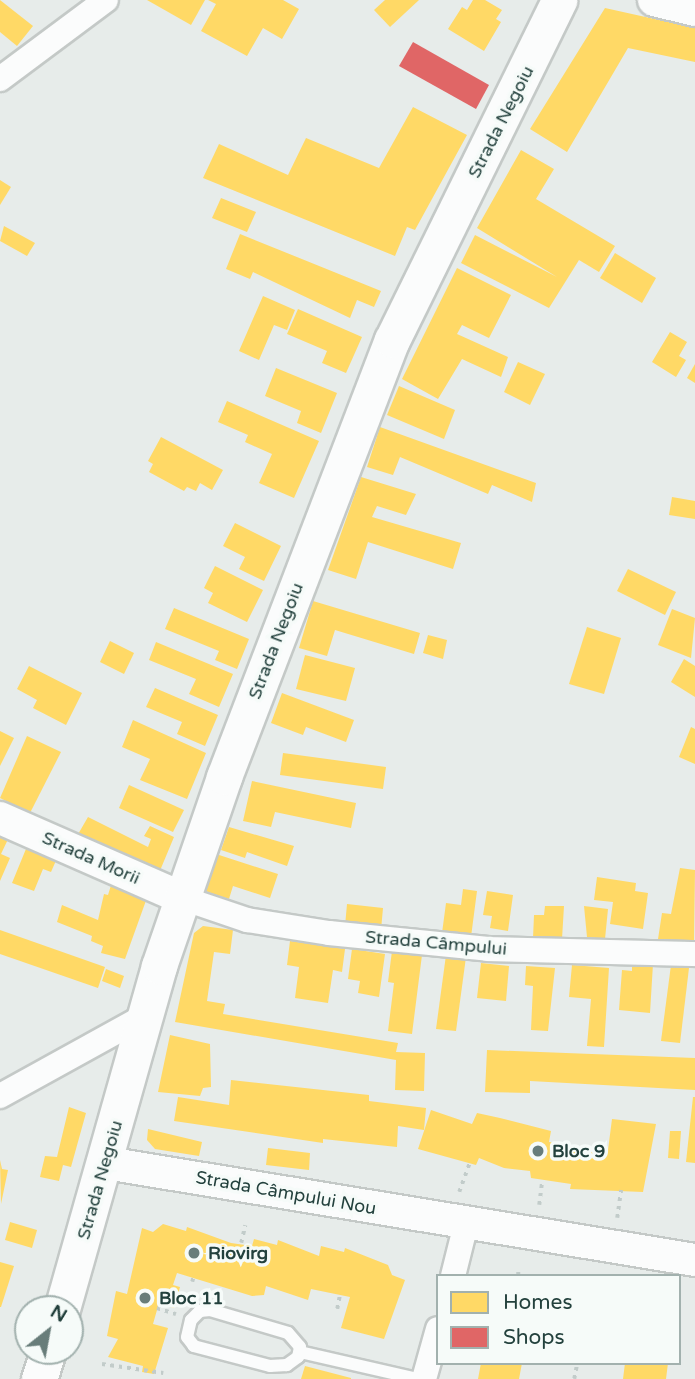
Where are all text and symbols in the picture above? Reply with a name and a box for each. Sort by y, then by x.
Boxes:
street label: Strada Negoiu [463,62,539,182]
street label: Strada Negoiu [244,580,308,702]
street label: Strada Morii [39,827,143,889]
street label: Strada Câmpului [364,926,508,960]
street label: Strada Negoiu [73,1118,127,1242]
place label: Bloc 9 [552,1140,605,1162]
marker: Bloc 9 [530,1143,546,1159]
street label: Strada Câmpului Nou [194,1166,378,1220]
place label: Riovirg [208,1242,268,1264]
marker: Riovirg [186,1245,202,1261]
legend [436,1274,681,1365]
place label: Bloc 11 [159,1287,224,1309]
marker: Bloc 11 [137,1290,153,1306]
text: Homes [503,1290,573,1315]
north arrow [14,1295,84,1365]
text: N [47,1300,71,1327]
text: Shops [503,1325,565,1350]

